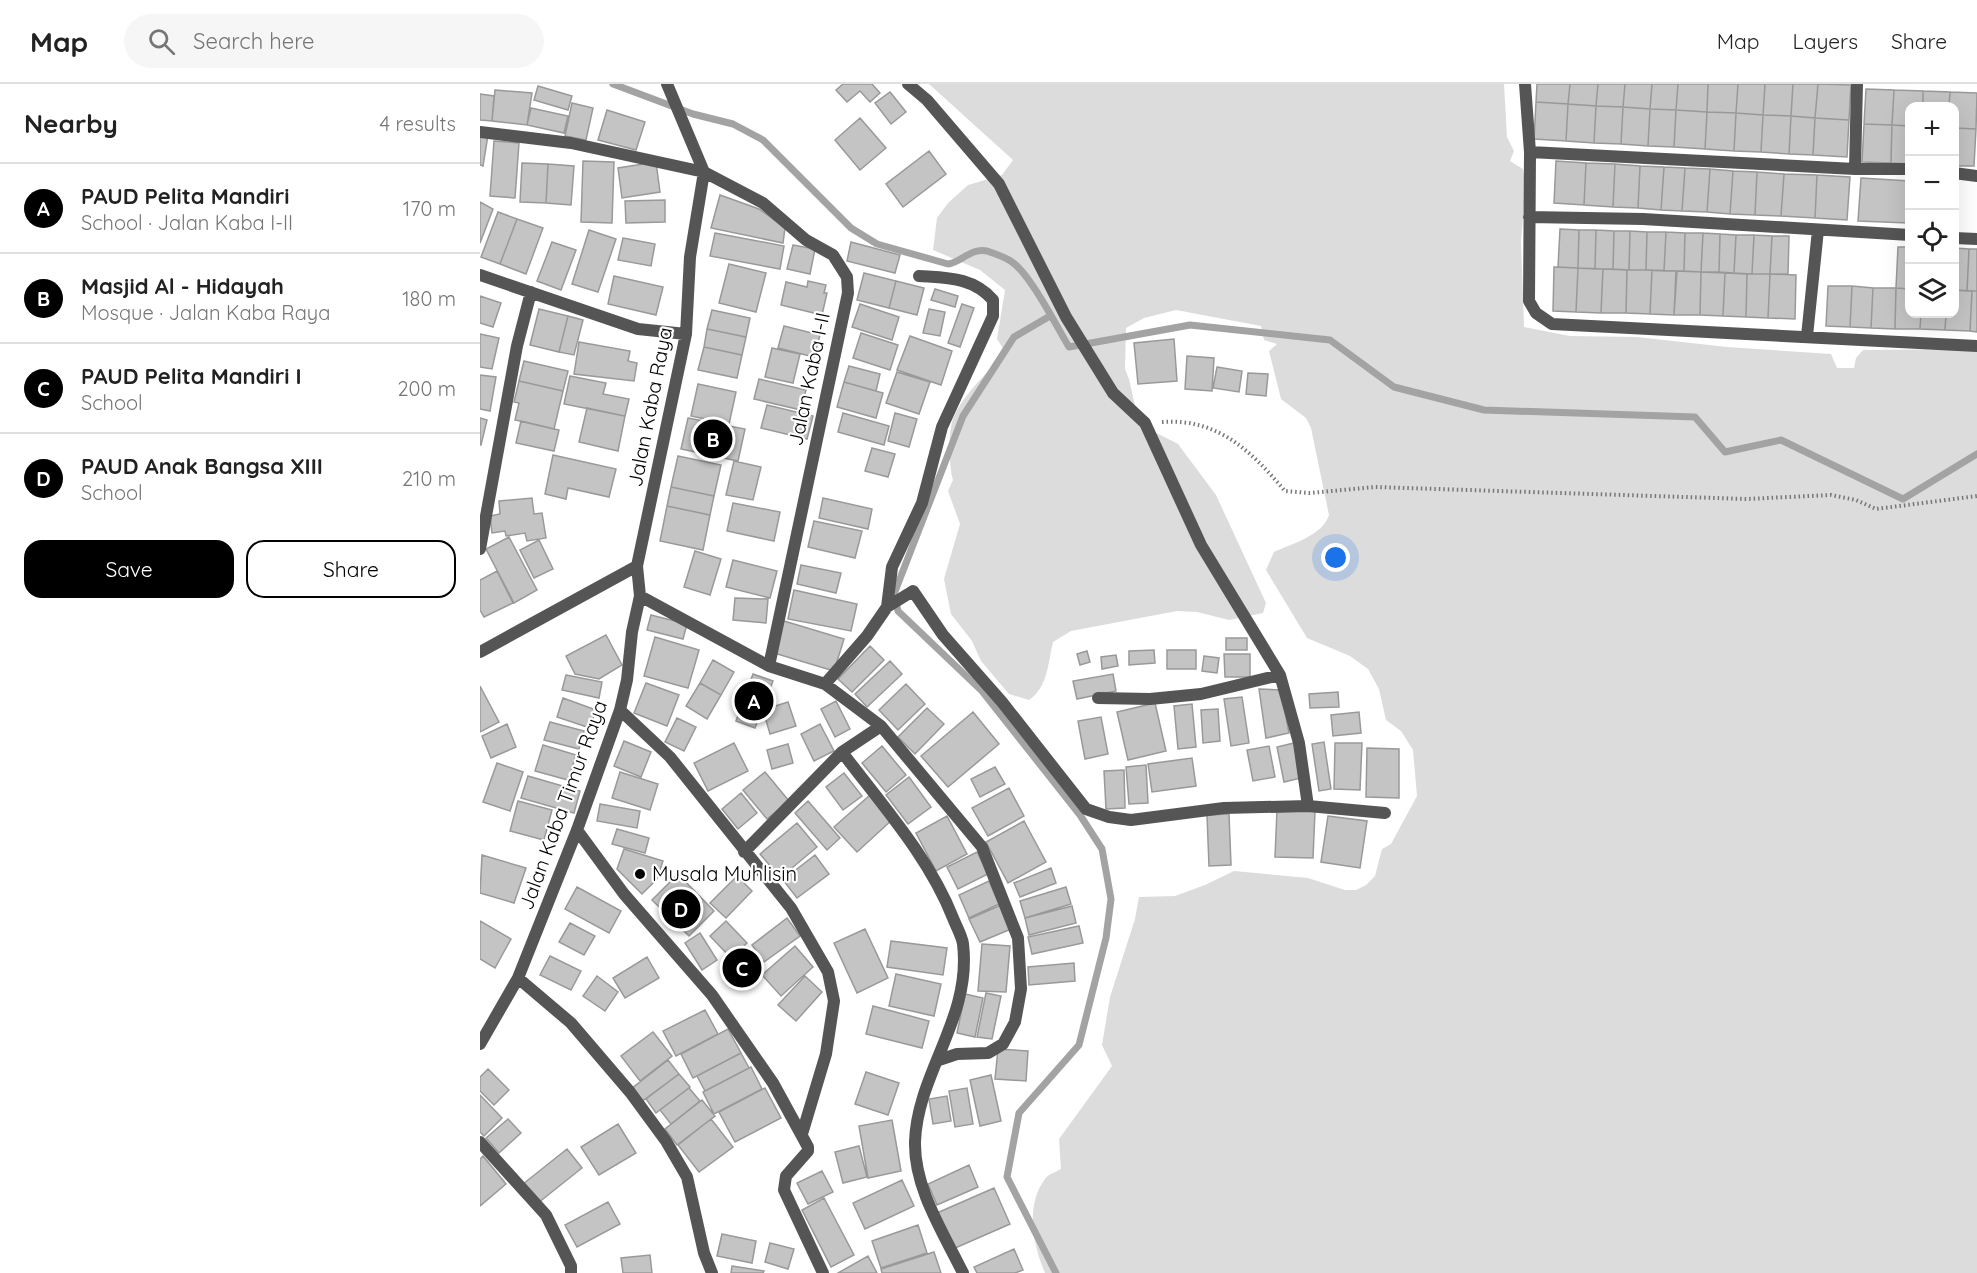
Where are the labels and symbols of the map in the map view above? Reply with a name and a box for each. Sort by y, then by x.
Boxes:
street label: Jalan Kaba I-II [782,310,835,448]
street label: Jalan Kaba Raya [622,325,677,489]
pin: B [694,416,732,462]
your location [1321,543,1350,572]
pin: A [734,678,774,724]
street label: Jalan Kaba Timur Raya [513,697,612,913]
place label: Musala Muhlisin [652,861,797,886]
marker: Musala Muhlisin [633,867,647,881]
pin: D [662,886,700,932]
pin: C [722,946,762,990]

